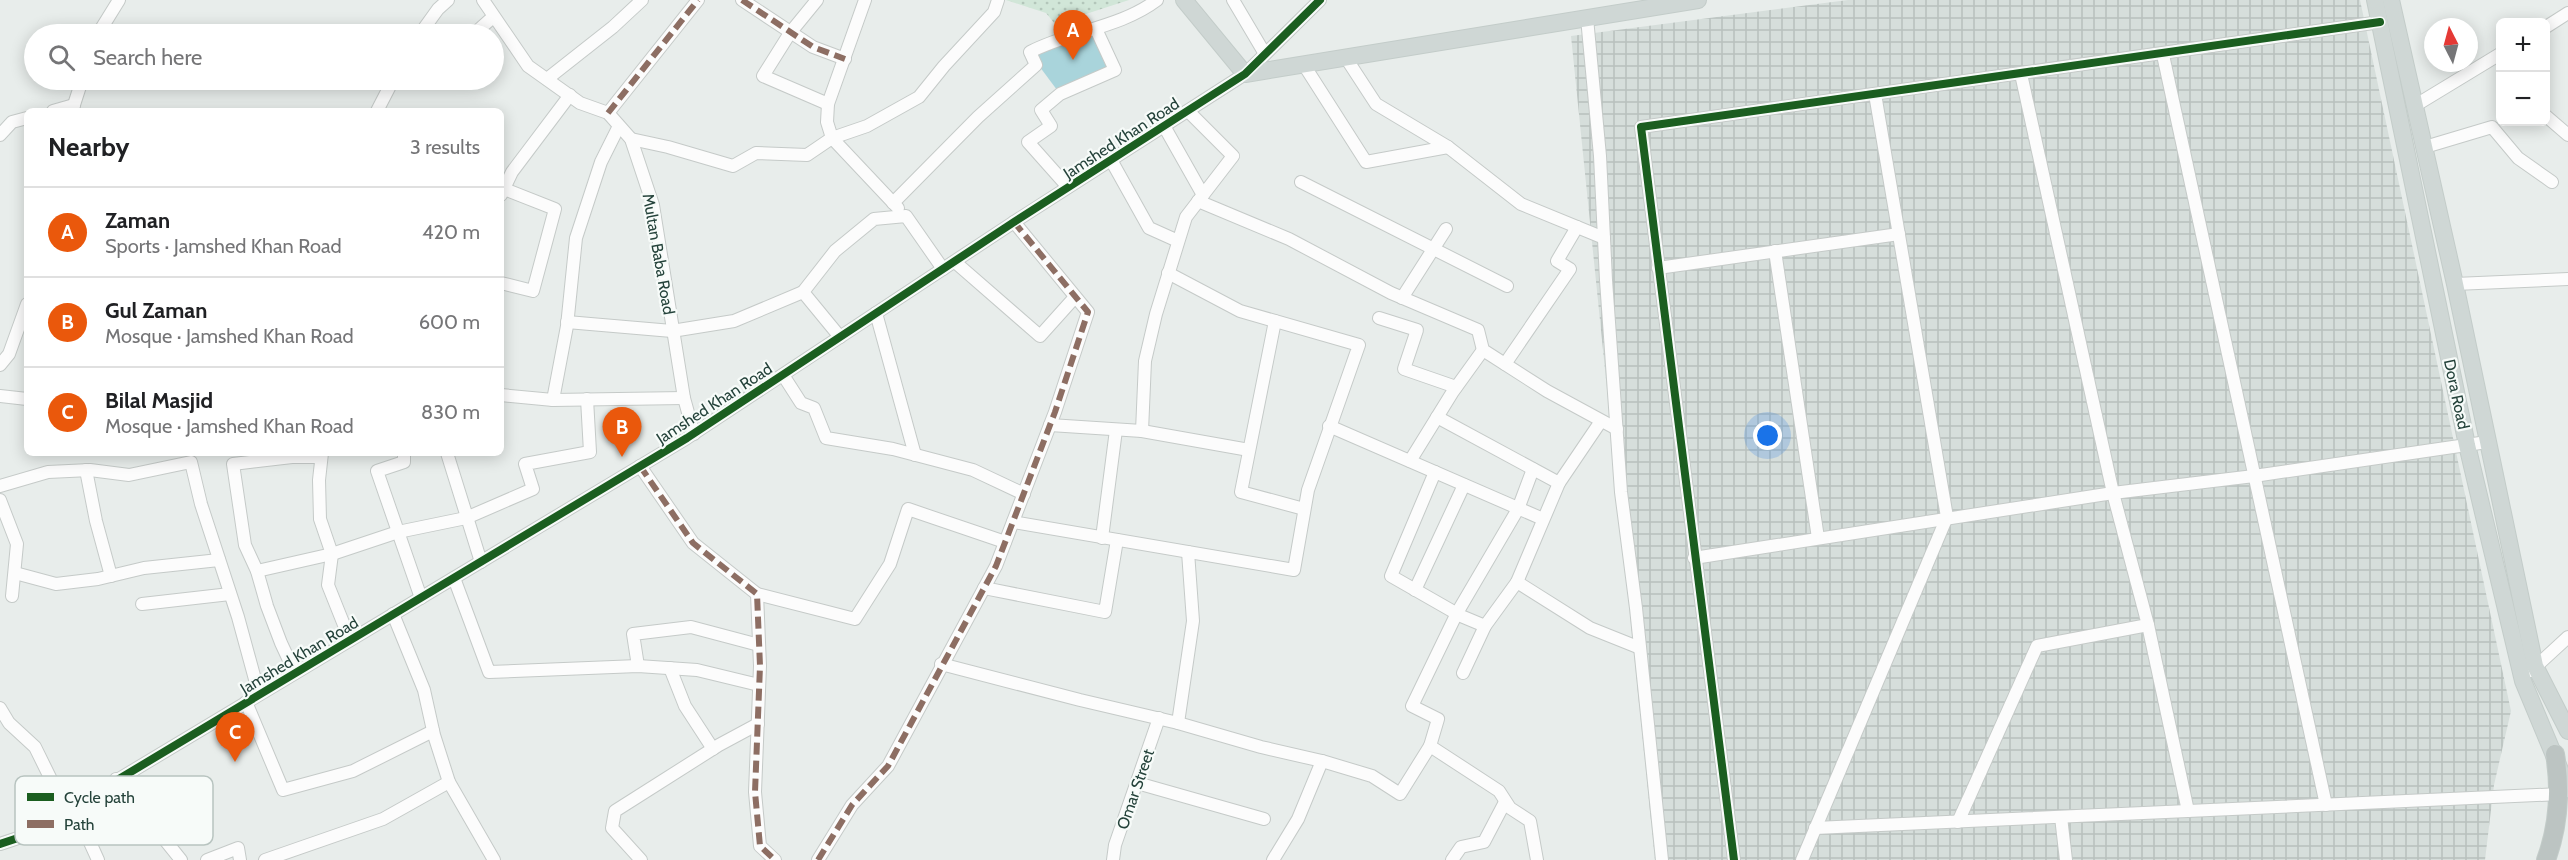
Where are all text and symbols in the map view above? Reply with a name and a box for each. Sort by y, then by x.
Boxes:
pin: A [1054,10,1092,60]
north arrow [2424,18,2478,72]
map controls [2496,18,2550,126]
button: + [2496,18,2550,72]
search box [24,24,504,90]
icon: search [45,41,78,74]
text: Search here [93,44,202,71]
button: − [2496,72,2550,126]
street label: Jamshed Khan Road [1059,94,1183,183]
text: Nearby [48,131,129,163]
text: 3 results [410,135,480,159]
street label: Multan Baba Road [639,192,679,316]
text: Zaman [105,207,170,234]
text: A [61,220,74,244]
text: 420 m [422,220,480,244]
text: Sports · Jamshed Khan Road [105,234,342,258]
text: Gul Zaman [105,297,207,324]
text: B [61,310,74,334]
text: 600 m [419,310,480,334]
text: Mosque · Jamshed Khan Road [105,324,354,348]
street label: Dora Road [2440,357,2473,431]
street label: Jamshed Khan Road [652,359,776,448]
text: Bilal Masjid [105,387,213,414]
text: C [61,400,74,424]
text: 830 m [421,400,480,424]
pin: B [602,408,642,457]
text: Mosque · Jamshed Khan Road [105,414,354,438]
your location [1753,421,1782,450]
street label: Jamshed Khan Road [236,613,362,699]
pin: C [216,712,254,762]
street label: Omar Street [1113,746,1158,832]
legend [15,776,213,845]
text: Cycle path [64,788,135,807]
text: Path [64,815,95,834]

